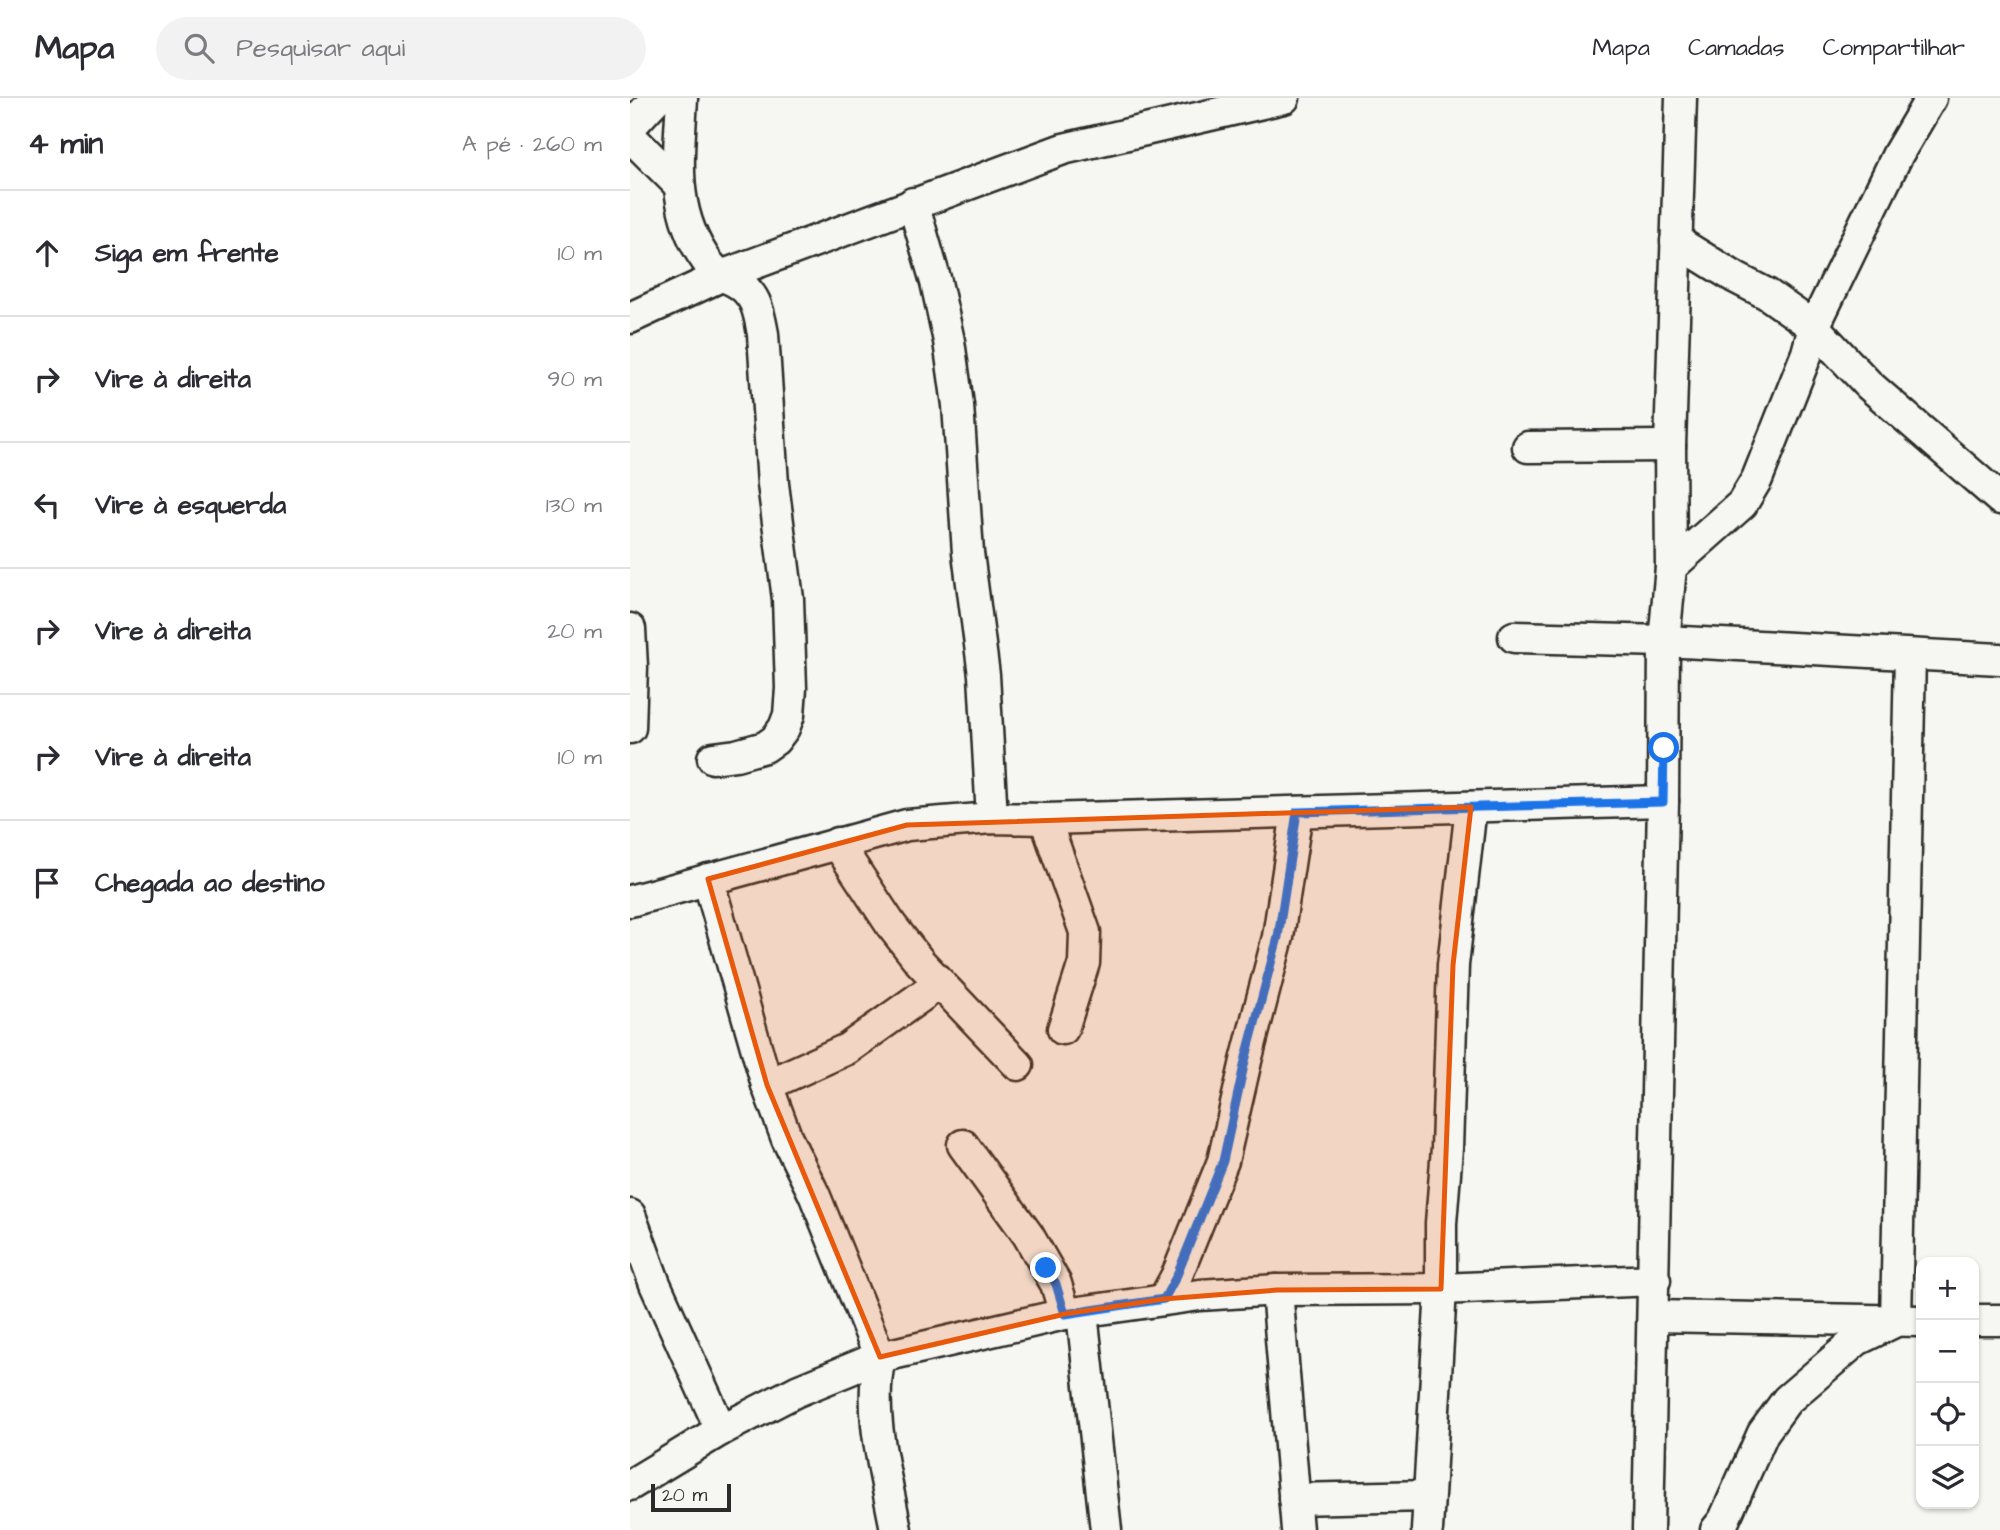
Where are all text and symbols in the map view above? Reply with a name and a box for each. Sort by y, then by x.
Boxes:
search box [156,17,646,80]
text: Mapa [35,25,114,71]
icon: search [180,29,218,67]
text: Pesquisar aqui [236,30,405,66]
text: Mapa [1592,31,1650,65]
text: Camadas [1688,31,1785,65]
text: Compartilhar [1823,31,1965,65]
text: 4 min [28,123,103,165]
text: A pé · 260 m [462,128,602,160]
icon: ahead [28,234,66,272]
text: Siga em frente [95,235,279,271]
text: 10 m [557,237,602,269]
icon: right [28,360,66,398]
text: Vire à direita [95,361,251,397]
text: 90 m [547,363,602,395]
icon: left [28,486,66,524]
text: Vire à esquerda [95,487,286,523]
text: 130 m [546,489,602,521]
icon: right [28,612,66,650]
text: Vire à direita [95,613,251,649]
text: 20 m [547,615,602,647]
route start [1648,732,1679,763]
icon: right [28,738,66,776]
text: Vire à direita [95,739,251,775]
text: 10 m [557,741,602,773]
icon: arrive [28,864,66,902]
text: Chegada ao destino [95,865,325,901]
route end [1030,1252,1061,1283]
map controls [1916,1257,1979,1509]
button: + [1916,1257,1979,1320]
button: − [1916,1320,1979,1383]
button: locate [1916,1383,1979,1446]
button: layers [1916,1446,1979,1509]
scale bar [651,1481,732,1513]
text: 20 m [662,1482,707,1509]

